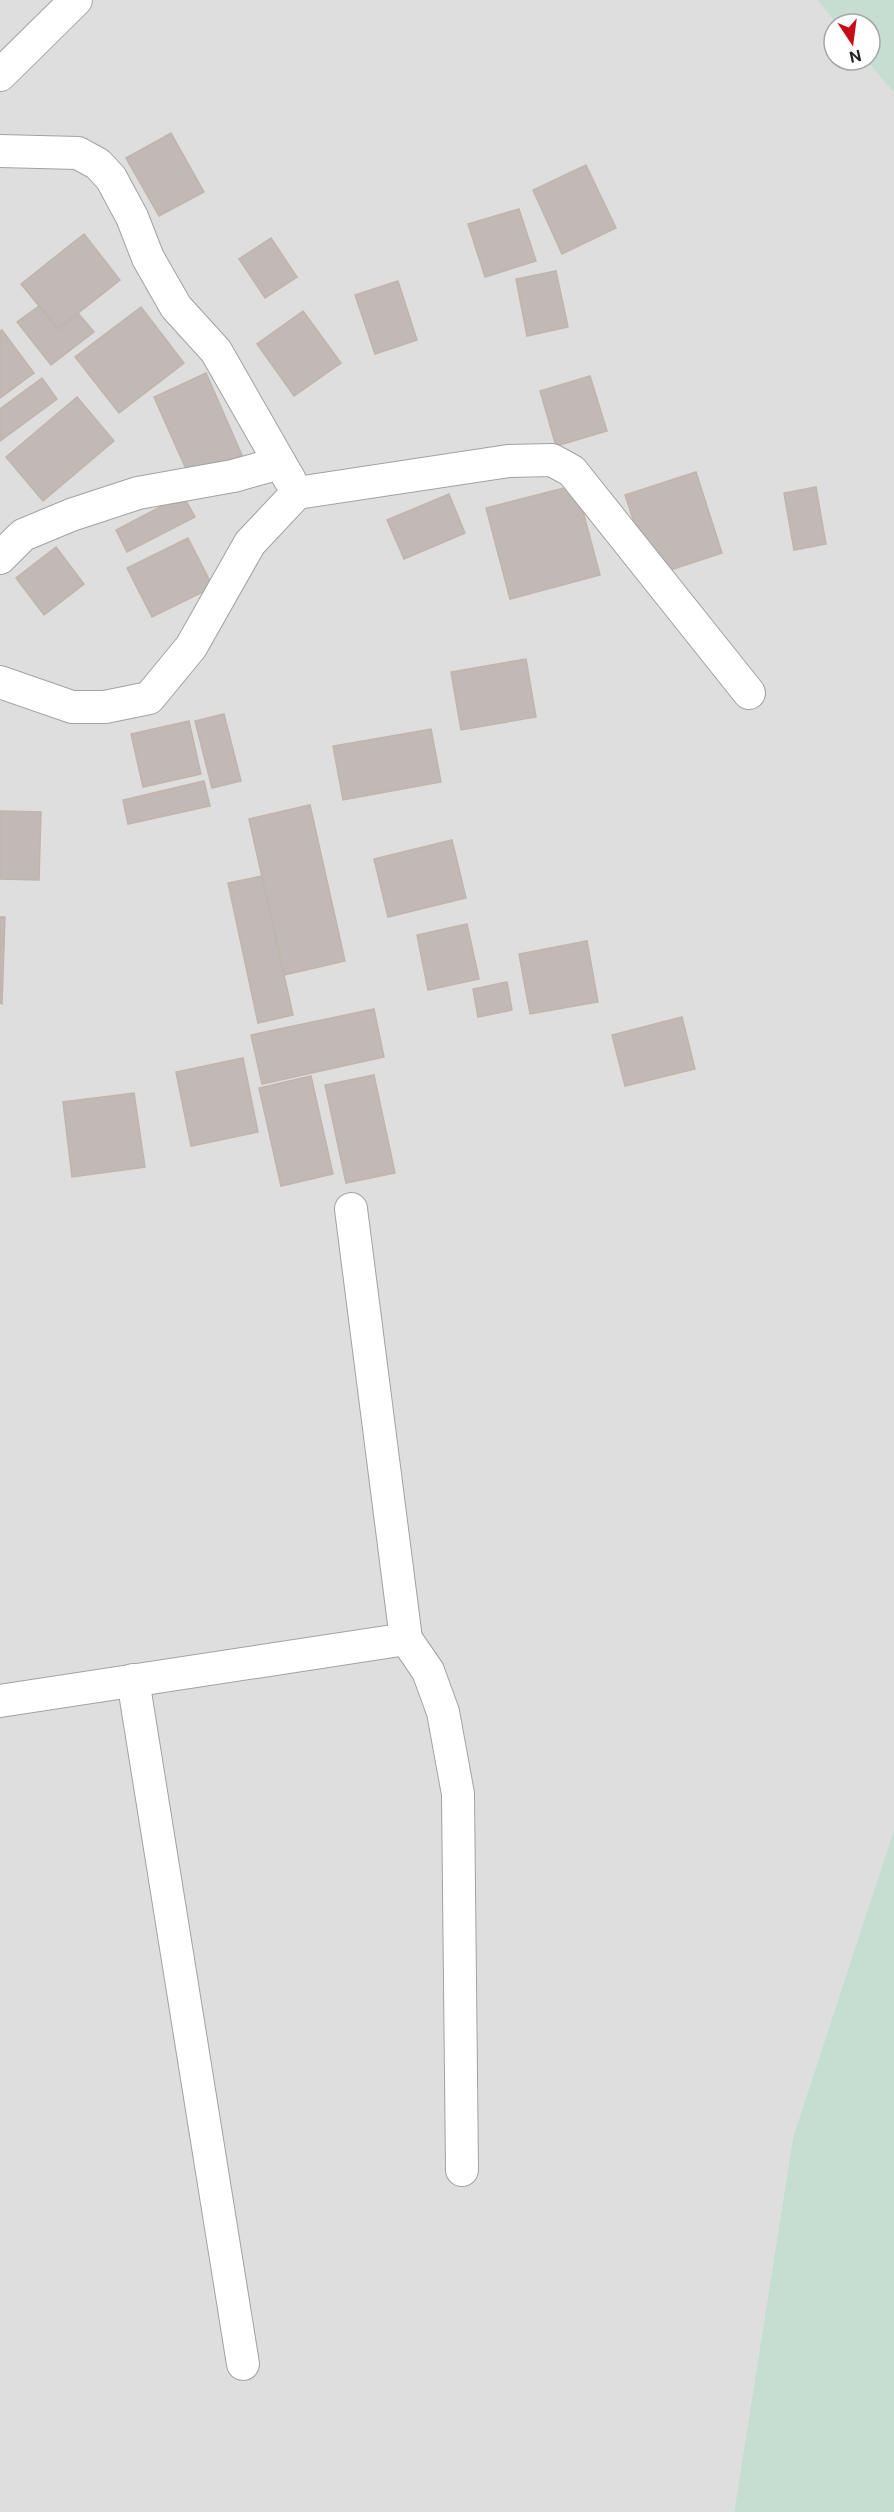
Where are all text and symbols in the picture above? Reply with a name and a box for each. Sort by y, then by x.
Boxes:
north arrow [822,12,882,72]
text: N [847,45,863,68]

